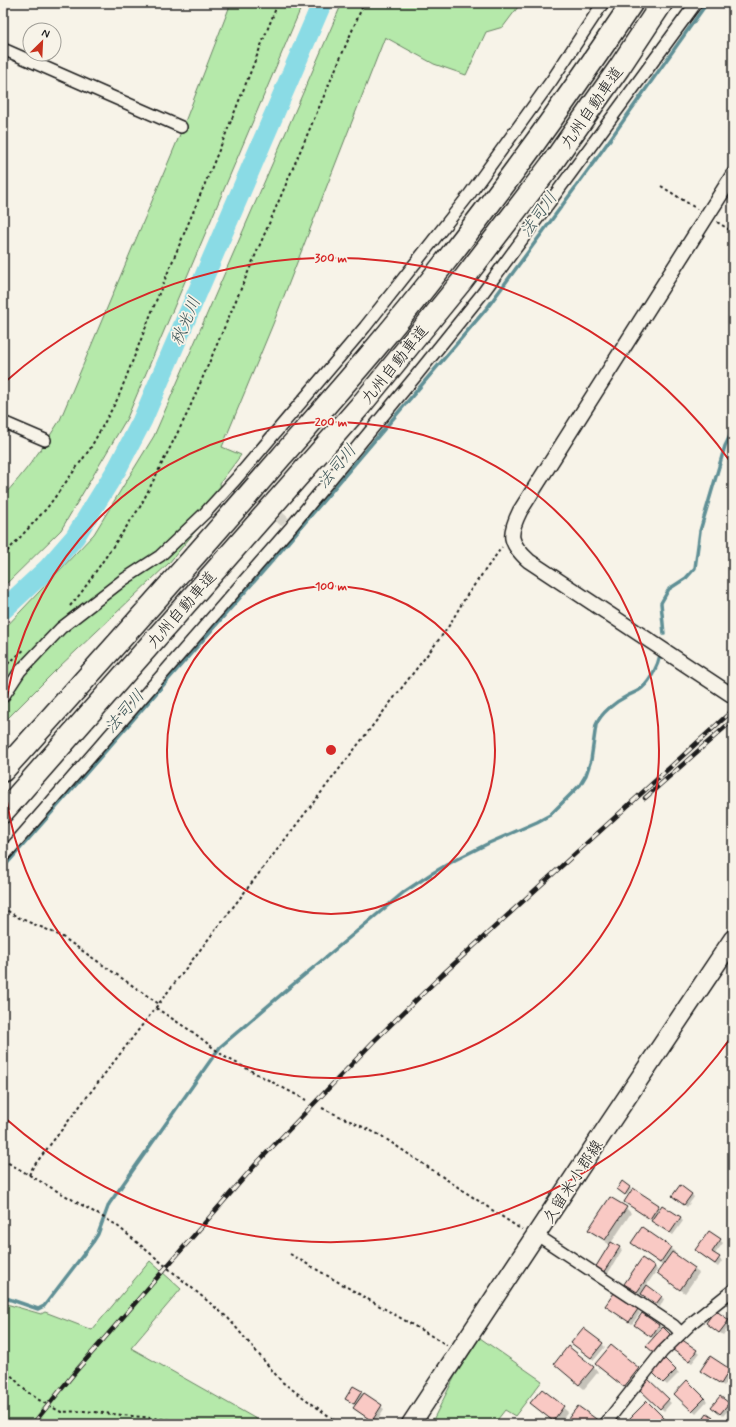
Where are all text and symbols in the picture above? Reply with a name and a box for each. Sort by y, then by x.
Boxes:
north arrow [22,22,62,62]
text: N [39,26,52,42]
street label: 九州自動車道 [556,63,628,153]
water label: 法司川 [515,187,563,242]
text: 300 m [315,251,348,267]
water label: 秋光川 [166,294,206,349]
street label: 九州自動車道 [357,321,434,409]
text: 200 m [315,415,348,431]
water label: 法司川 [312,440,362,493]
street label: 九州自動車道 [143,567,222,653]
text: 100 m [315,579,348,595]
water label: 法司川 [100,685,150,738]
centre of rings [324,743,338,757]
street label: 久留米小郡線 [538,1136,608,1228]

